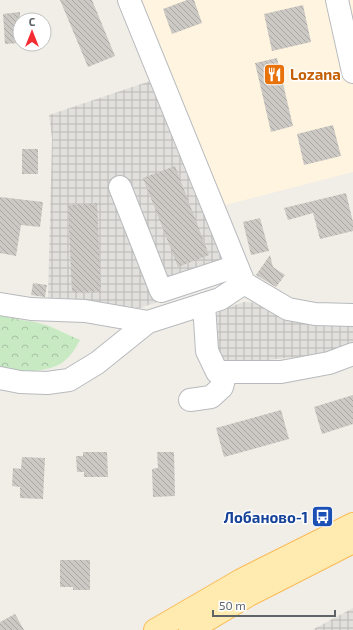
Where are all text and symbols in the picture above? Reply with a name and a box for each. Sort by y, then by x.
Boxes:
north arrow [12,12,52,52]
text: С [29,15,36,28]
restaurant icon: Lozana [262,61,288,87]
place label: Lozana [290,65,341,83]
bus stop icon: Лобаново-1 [310,504,336,530]
place label: Лобаново-1 [224,508,308,526]
scale bar [213,592,335,618]
text: 50 m [219,598,246,612]

